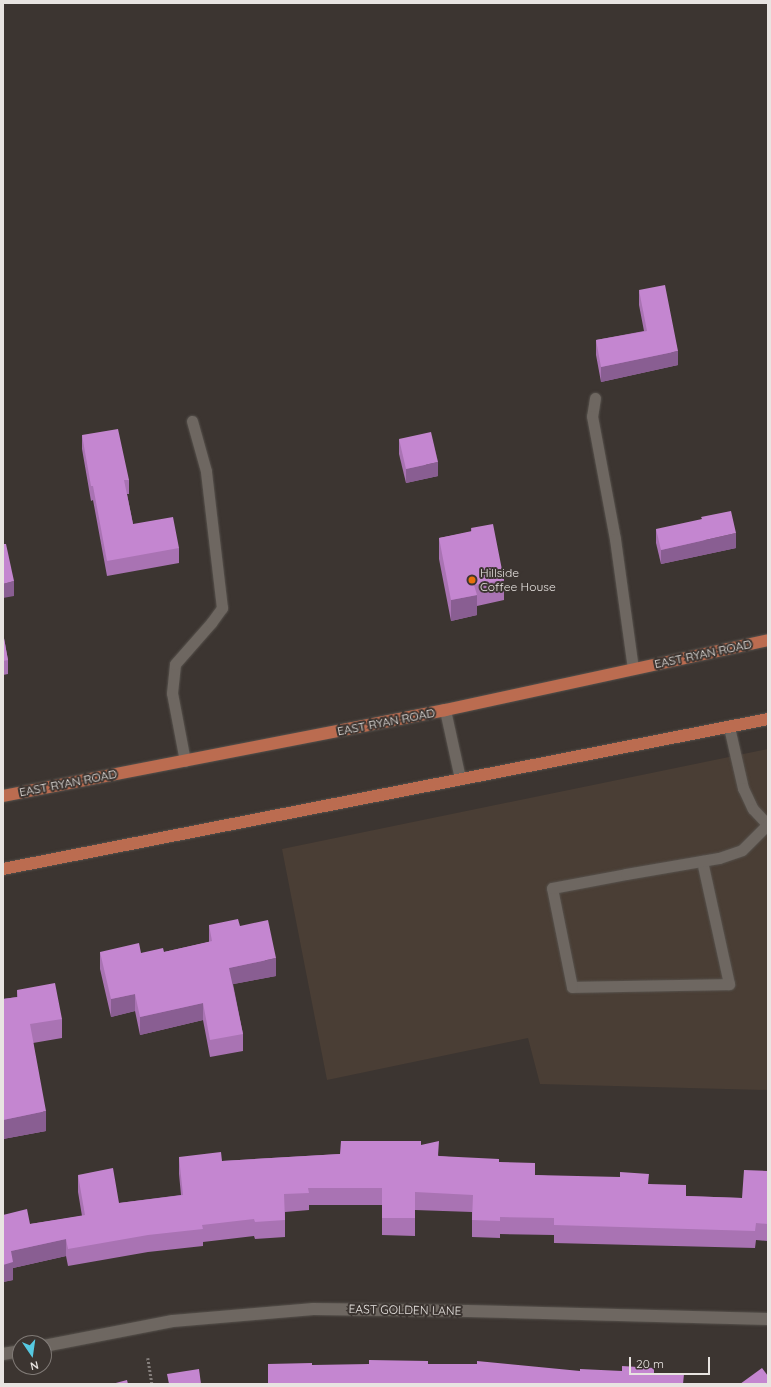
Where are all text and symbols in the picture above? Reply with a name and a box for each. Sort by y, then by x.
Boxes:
place label: Hillside Coffee House [480,566,556,594]
marker: Hillside Coffee House [467,575,477,585]
street label: EAST RYAN ROAD [653,637,753,671]
street label: EAST RYAN ROAD [336,705,436,739]
street label: EAST RYAN ROAD [18,766,118,800]
street label: EAST GOLDEN LANE [348,1302,462,1318]
north arrow [12,1335,52,1375]
scale bar [631,1349,712,1375]
text: 20 m [636,1356,664,1371]
text: N [29,1358,40,1373]

